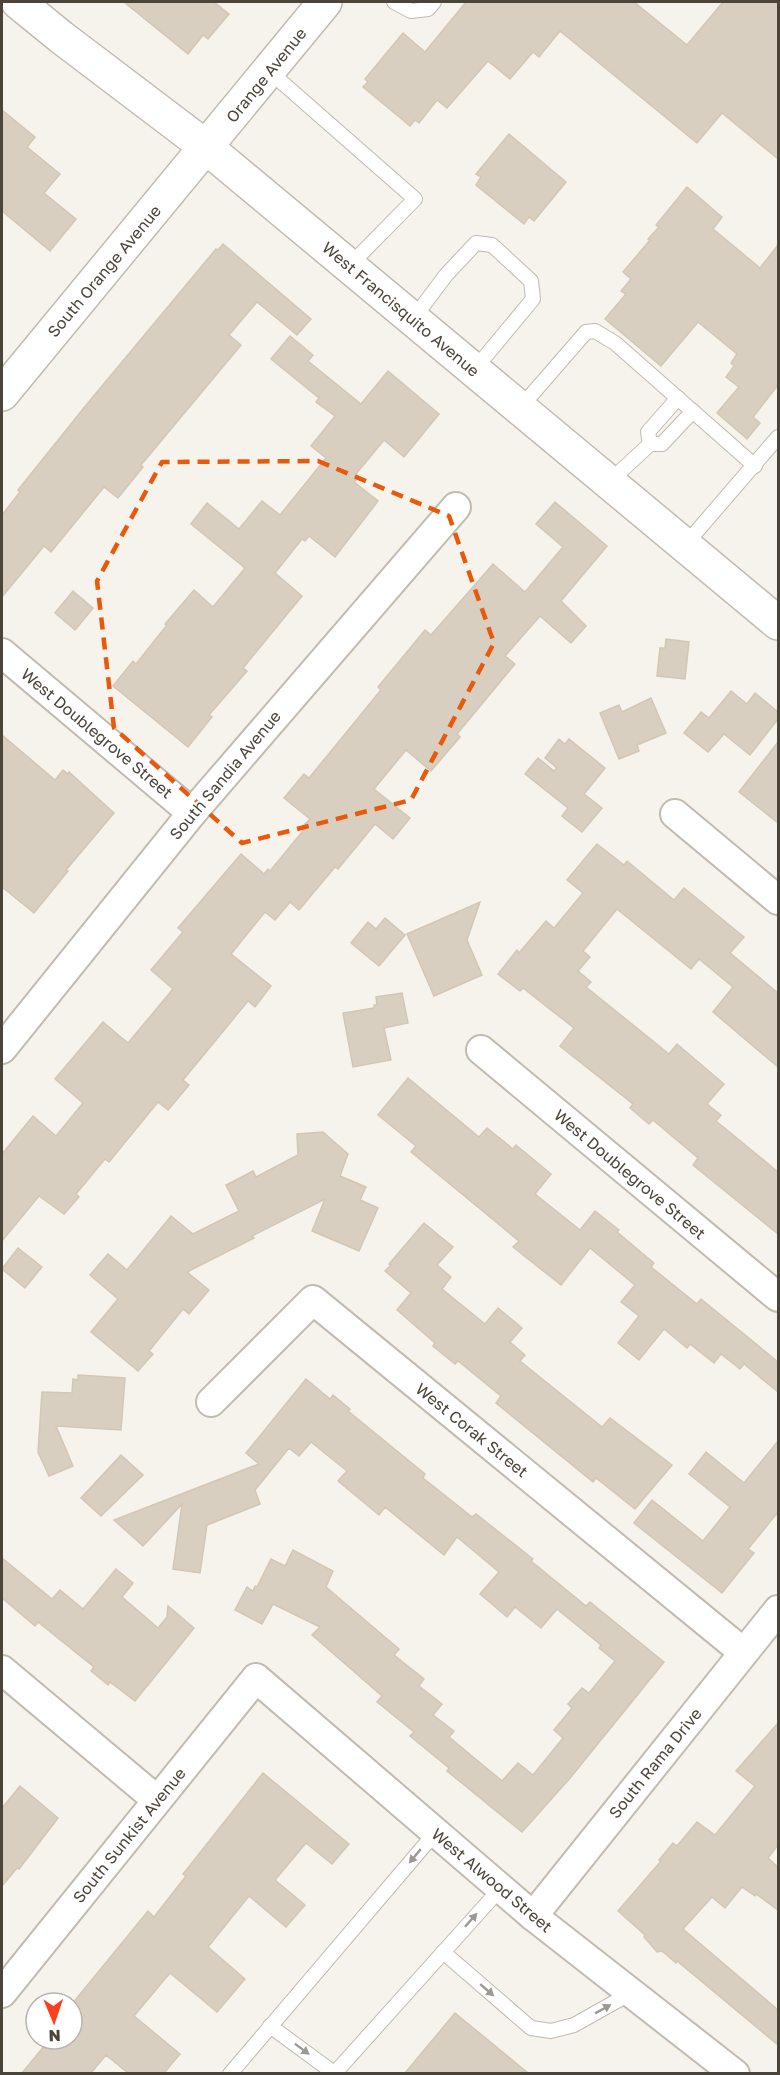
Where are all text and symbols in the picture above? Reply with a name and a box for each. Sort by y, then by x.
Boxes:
street label: Orange Avenue [222,23,310,127]
street label: South Orange Avenue [43,201,165,341]
street label: West Francisquito Avenue [318,237,484,381]
street label: West Doublegrove Street [17,664,177,802]
street label: South Sandia Avenue [165,706,285,844]
street label: West Doublegrove Street [550,1105,710,1243]
street label: West Corak Street [412,1379,532,1481]
street label: South Rama Drive [604,1704,706,1822]
street label: South Sunkist Avenue [68,1763,190,1907]
street label: West Alwood Street [428,1824,556,1936]
one-way arrow [409,1848,422,1863]
one-way arrow [464,1913,478,1928]
one-way arrow [479,1984,495,1997]
north arrow [24,1991,84,2051]
one-way arrow [595,2004,612,2014]
text: N [48,2026,61,2046]
one-way arrow [295,2043,310,2055]

